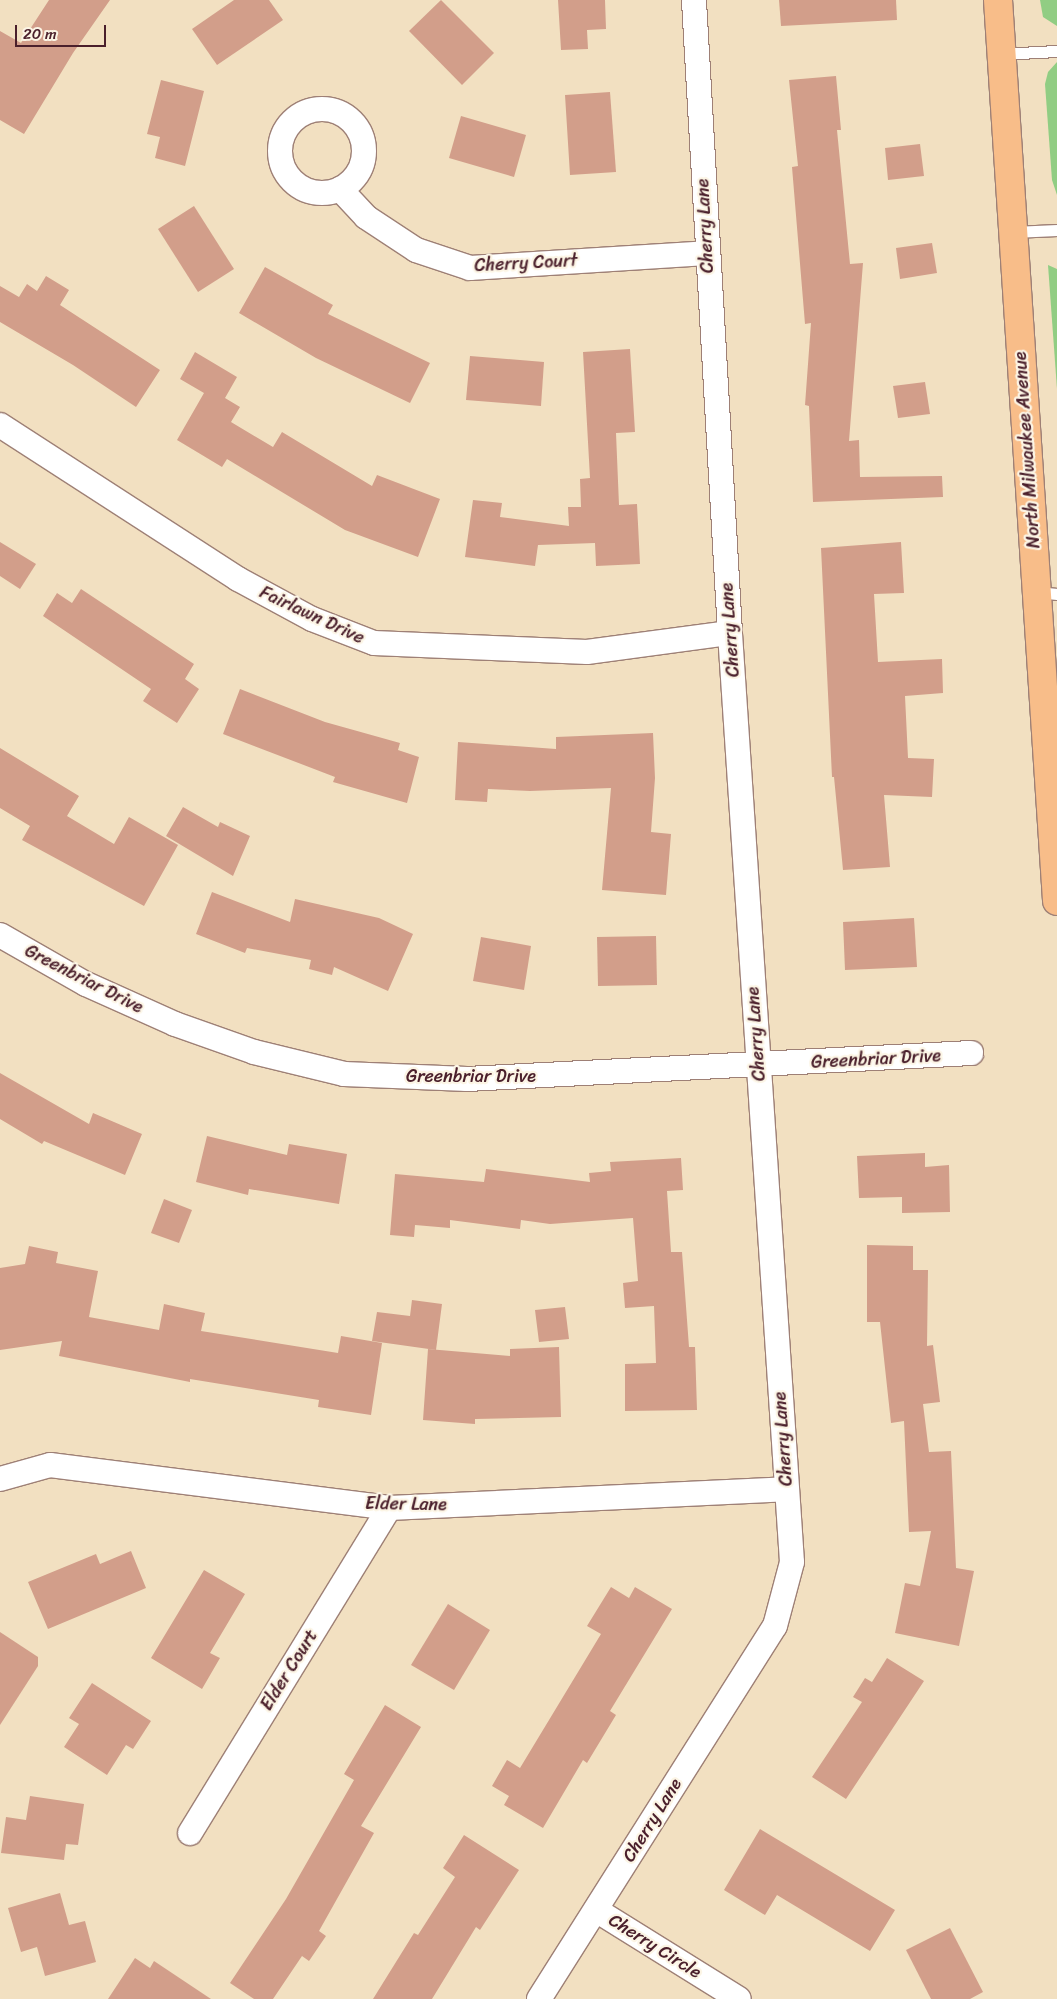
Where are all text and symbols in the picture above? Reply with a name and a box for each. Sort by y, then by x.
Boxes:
scale bar [18,15,109,47]
text: 20 m [23,21,57,47]
street label: Cherry Lane [692,178,718,274]
street label: Cherry Court [474,249,578,277]
street label: North Milwaukee Avenue [1009,351,1045,549]
street label: Fairlawn Drive [256,581,368,649]
street label: Cherry Lane [716,582,744,678]
street label: Greenbriar Drive [21,940,147,1018]
street label: Cherry Lane [742,986,770,1082]
street label: Greenbriar Drive [810,1045,942,1073]
street label: Greenbriar Drive [406,1065,536,1087]
street label: Cherry Lane [769,1391,797,1487]
street label: Elder Lane [365,1492,447,1516]
street label: Elder Court [256,1626,322,1714]
street label: Cherry Lane [618,1774,686,1866]
street label: Cherry Circle [604,1909,706,1983]

